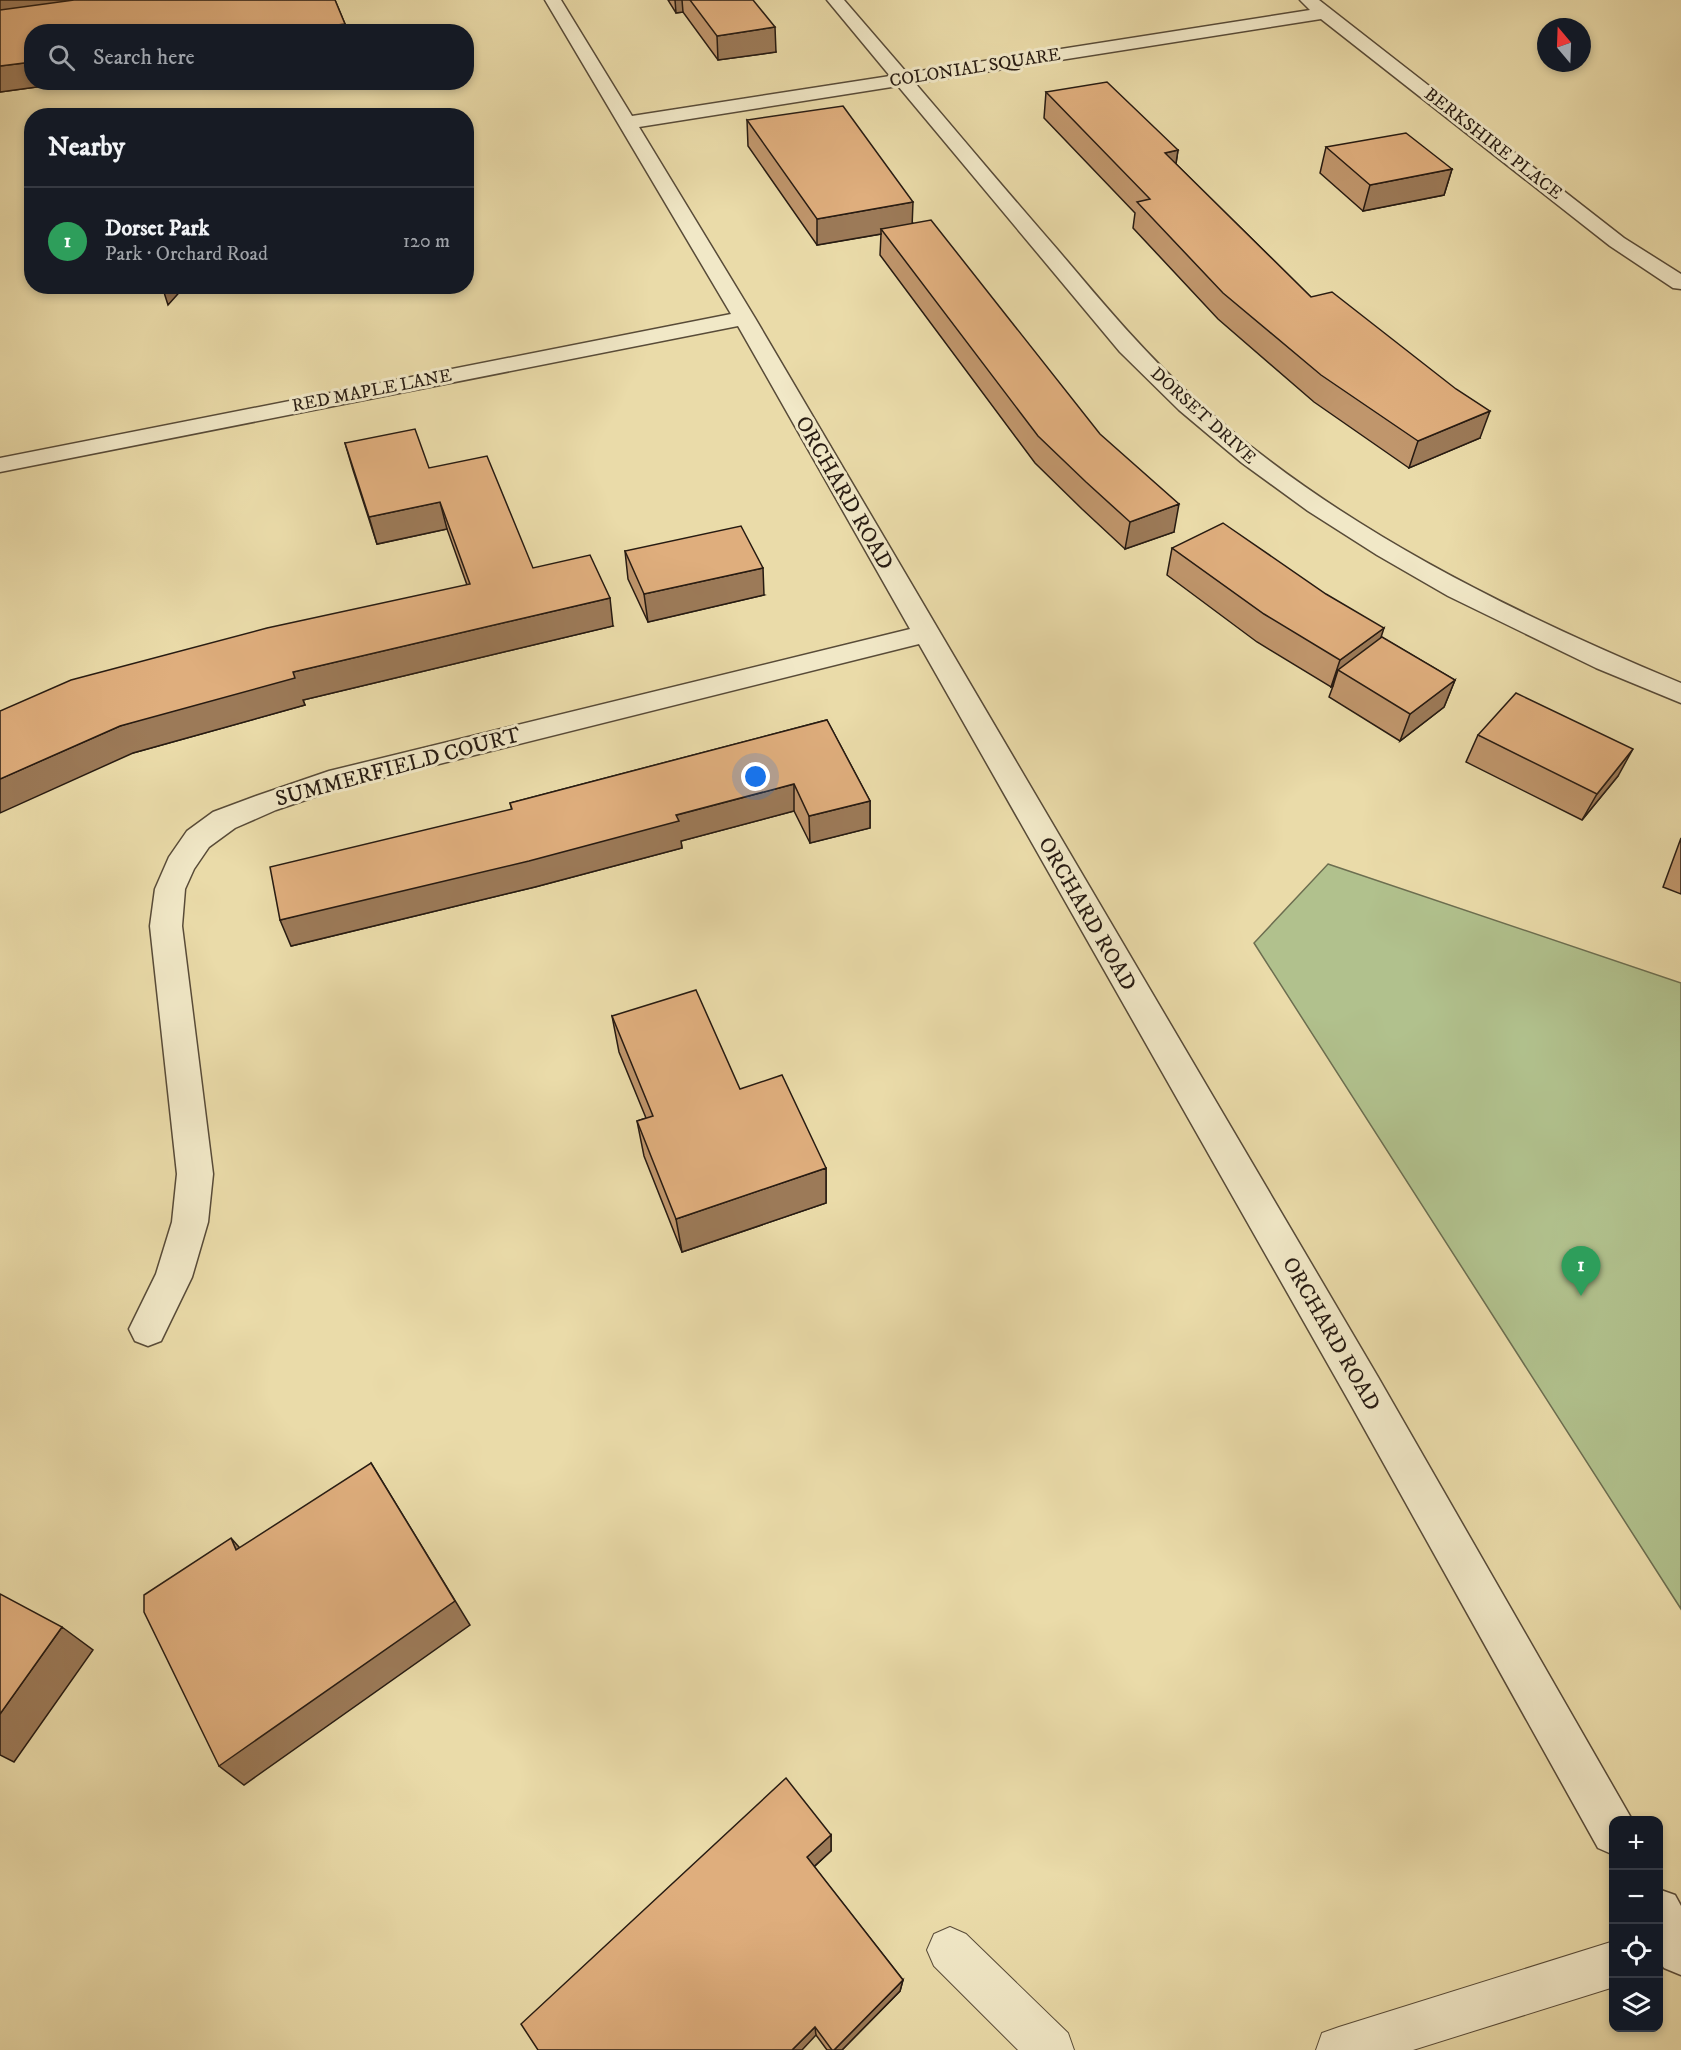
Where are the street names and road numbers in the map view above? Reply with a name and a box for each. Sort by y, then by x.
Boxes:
street label: COLONIAL SQUARE [888,44,1062,92]
street label: BERKSHIRE PLACE [1420,83,1567,205]
street label: DORSET DRIVE [1146,363,1260,469]
street label: RED MAPLE LANE [290,365,454,417]
street label: ORCHARD ROAD [789,411,899,575]
street label: SUMMERFIELD COURT [273,721,524,813]
street label: ORCHARD ROAD [1032,832,1142,996]
street label: ORCHARD ROAD [1276,1252,1386,1416]

